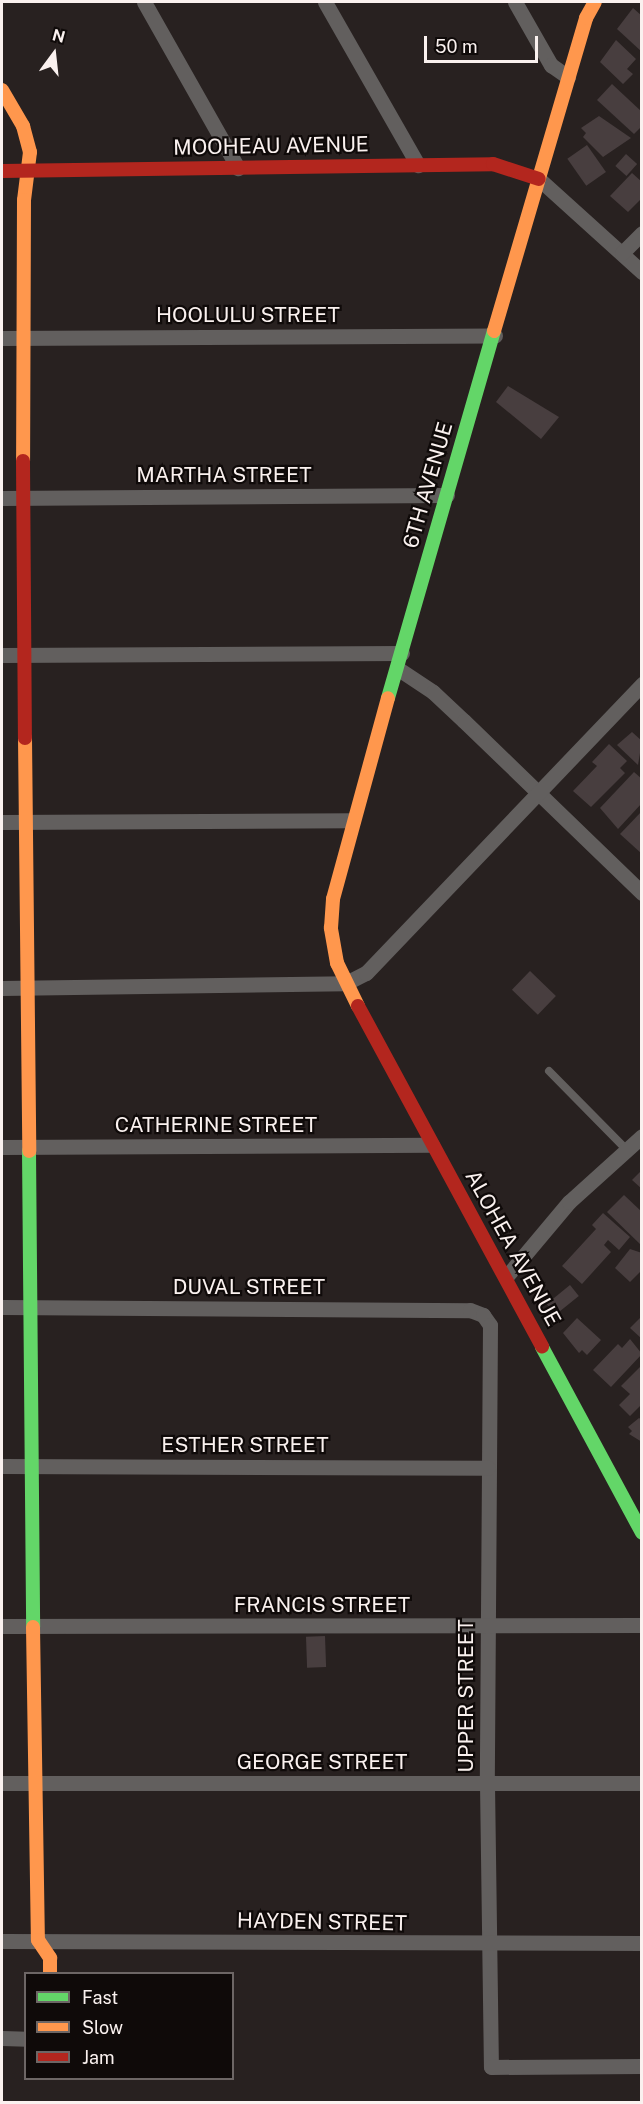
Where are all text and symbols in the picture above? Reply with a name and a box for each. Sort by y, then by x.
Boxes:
north arrow [24,24,84,84]
scale bar [427,24,541,62]
text: N [50,25,67,47]
text: 50 m [435,36,478,57]
street label: MOOHEAU AVENUE [173,132,369,160]
street label: HOOLULU STREET [156,302,340,328]
street label: 6TH AVENUE [398,419,458,551]
street label: MARTHA STREET [136,462,312,488]
street label: CATHERINE STREET [115,1112,317,1138]
street label: ALOHEA AVENUE [460,1166,566,1330]
street label: DUVAL STREET [173,1274,325,1300]
street label: ESTHER STREET [161,1432,329,1458]
street label: FRANCIS STREET [234,1592,410,1618]
street label: UPPER STREET [453,1619,479,1773]
street label: GEORGE STREET [237,1749,407,1775]
street label: HAYDEN STREET [237,1908,407,1936]
legend [24,1972,234,2080]
text: Fast [82,1987,118,2008]
text: Slow [82,2017,123,2038]
text: Jam [82,2047,115,2068]

